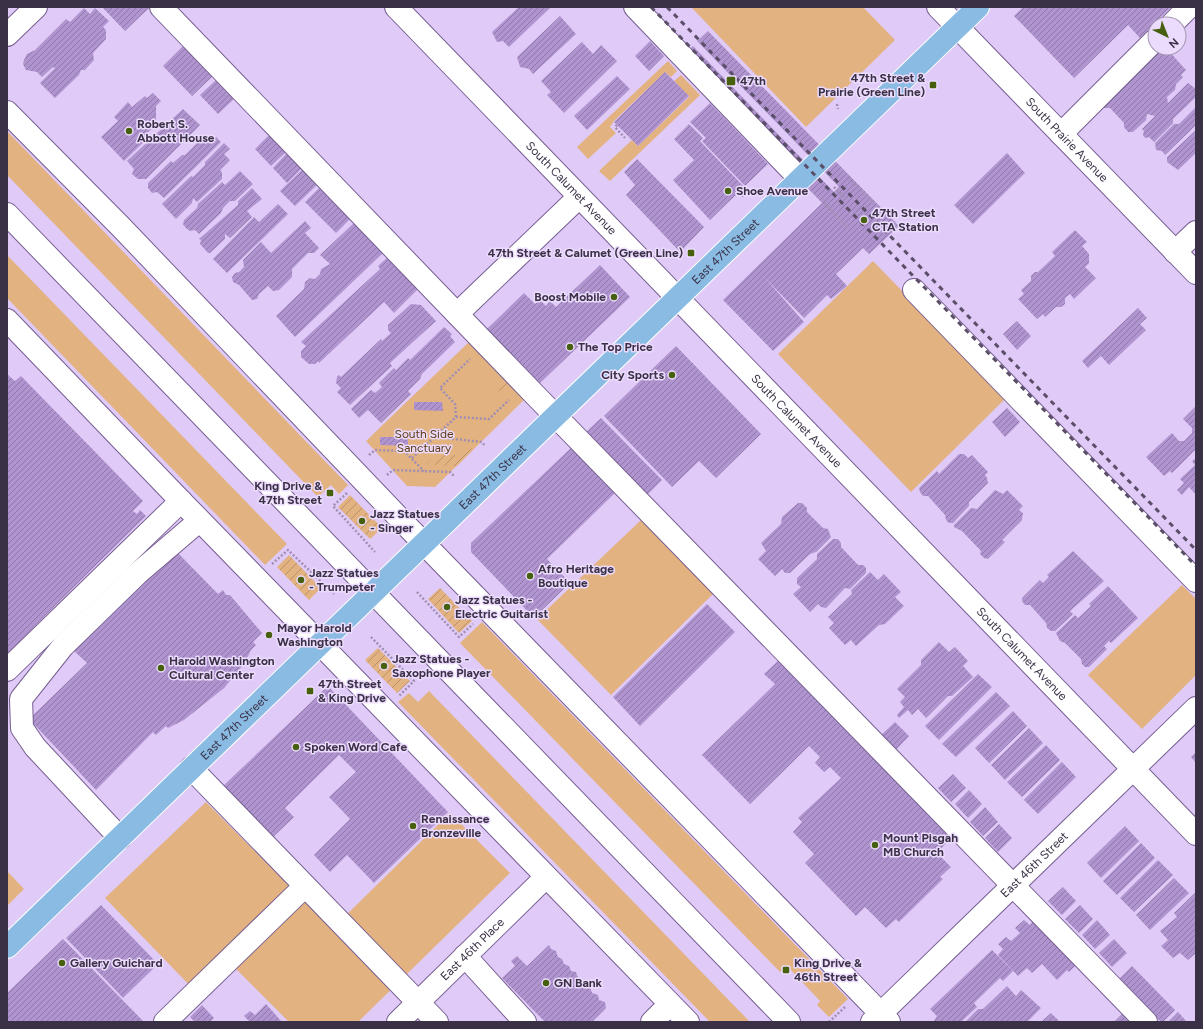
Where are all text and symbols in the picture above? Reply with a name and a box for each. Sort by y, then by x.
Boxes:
north arrow [1147,16,1187,56]
text: N [1166,35,1181,51]
place label: 47th Street & Prairie (Green Line) [818,71,925,99]
place label: 47th [740,74,766,88]
marker: 47th [725,75,737,87]
marker: 47th Street & Prairie (Green Line) [928,80,938,90]
street label: South Prairie Avenue [1023,95,1111,185]
place label: Robert S. Abbott House [137,117,215,145]
marker: Robert S. Abbott House [124,126,134,136]
street label: South Calumet Avenue [523,139,620,238]
place label: Shoe Avenue [736,184,808,198]
marker: Shoe Avenue [723,186,733,196]
place label: 47th Street CTA Station [872,206,939,234]
street label: East 47th Street [689,215,762,287]
marker: 47th Street CTA Station [859,215,869,225]
place label: 47th Street & Calumet (Green Line) [488,246,683,260]
marker: 47th Street & Calumet (Green Line) [686,248,696,258]
place label: Boost Mobile [534,290,606,304]
marker: Boost Mobile [609,292,619,302]
place label: The Top Price [578,340,653,354]
marker: The Top Price [565,342,575,352]
place label: City Sports [601,368,664,382]
marker: City Sports [667,370,677,380]
street label: South Calumet Avenue [748,371,845,471]
park label: South Side Sanctuary [395,427,454,455]
street label: East 47th Street [456,441,530,512]
place label: King Drive & 47th Street [254,479,322,507]
marker: King Drive & 47th Street [325,488,335,498]
place label: Jazz Statues - Singer [370,507,440,535]
marker: Jazz Statues - Singer [357,516,367,526]
place label: Afro Heritage Boutique [538,562,614,590]
place label: Jazz Statues - Trumpeter [309,566,379,594]
marker: Afro Heritage Boutique [525,571,535,581]
marker: Jazz Statues - Trumpeter [296,575,306,585]
place label: Jazz Statues - Electric Guitarist [455,593,548,621]
marker: Jazz Statues - Electric Guitarist [442,602,452,612]
street label: South Calumet Avenue [974,604,1070,704]
place label: Mayor Harold Washington [277,621,352,649]
marker: Mayor Harold Washington [264,630,274,640]
place label: Jazz Statues - Saxophone Player [392,652,491,680]
place label: Harold Washington Cultural Center [169,654,275,682]
marker: Jazz Statues - Saxophone Player [379,661,389,671]
marker: Harold Washington Cultural Center [156,663,166,673]
place label: 47th Street & King Drive [318,677,386,705]
marker: 47th Street & King Drive [305,686,315,696]
street label: East 47th Street [198,691,271,763]
place label: Spoken Word Cafe [304,740,407,754]
marker: Spoken Word Cafe [291,742,301,752]
place label: Renaissance Bronzeville [421,812,490,840]
marker: Renaissance Bronzeville [408,821,418,831]
street label: East 46th Street [998,829,1071,901]
place label: Mount Pisgah MB Church [883,831,958,859]
marker: Mount Pisgah MB Church [870,840,880,850]
street label: East 46th Place [438,915,507,983]
place label: Gallery Guichard [70,956,163,970]
place label: King Drive & 46th Street [794,956,862,984]
marker: Gallery Guichard [57,958,67,968]
marker: King Drive & 46th Street [781,965,791,975]
place label: GN Bank [554,976,603,990]
marker: GN Bank [541,978,551,988]

